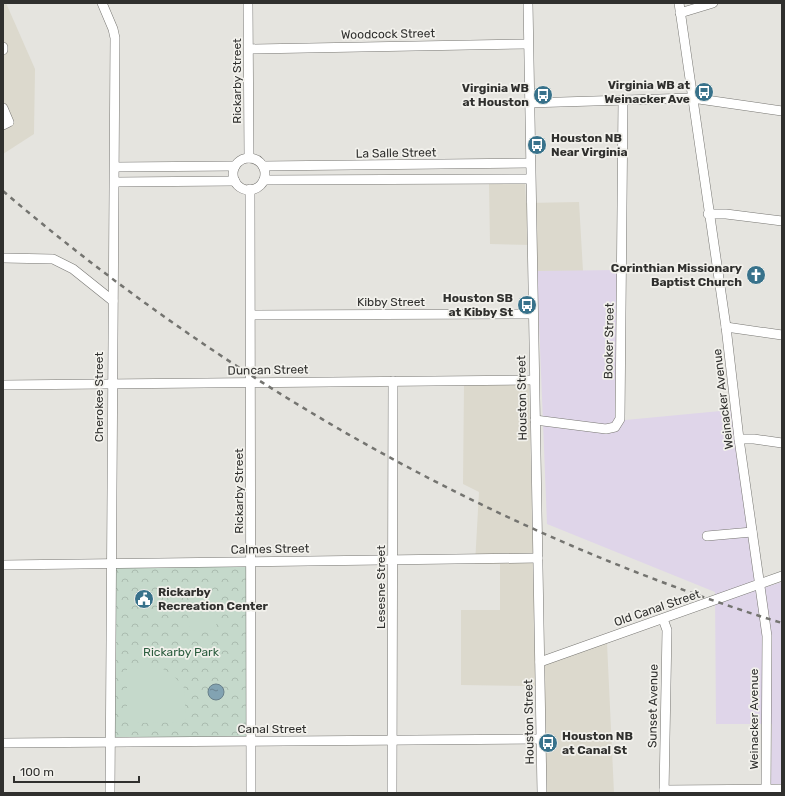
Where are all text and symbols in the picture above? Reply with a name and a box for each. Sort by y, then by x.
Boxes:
street label: Woodcock Street [341,26,435,42]
street label: Rickarby Street [230,38,244,124]
place label: Virginia WB at Weinacker Ave [604,78,690,106]
place label: Virginia WB at Houston [462,81,529,109]
bus stop icon: Virginia WB at Weinacker Ave [693,81,715,103]
bus stop icon: Virginia WB at Houston [532,84,554,106]
place label: Houston NB Near Virginia [551,131,628,159]
bus stop icon: Houston NB Near Virginia [526,134,548,156]
street label: La Salle Street [356,145,437,161]
place label: Corinthian Missionary Baptist Church [611,261,742,289]
church icon: Corinthian Missionary Baptist Church [745,264,767,286]
place label: Houston SB at Kibby St [443,291,513,319]
bus stop icon: Houston SB at Kibby St [516,294,538,316]
street label: Kibby Street [357,295,425,309]
street label: Booker Street [601,302,617,379]
street label: Weinacker Avenue [710,348,736,450]
street label: Cherokee Street [92,352,106,442]
street label: Houston Street [514,355,530,441]
street label: Duncan Street [227,362,309,378]
street label: Rickarby Street [232,448,246,534]
street label: Calmes Street [231,541,310,557]
street label: Lesesne Street [374,545,388,629]
place label: Rickarby Recreation Center [158,585,269,613]
street label: Old Canal Street [612,587,702,629]
public building icon: Rickarby Recreation Center [133,588,155,610]
park label: Rickarby Park [143,645,220,659]
street label: Sunset Avenue [645,664,661,748]
street label: Weinacker Avenue [747,668,761,770]
street label: Houston Street [521,679,537,765]
street label: Canal Street [237,722,307,736]
place label: Houston NB at Canal St [562,729,633,757]
bus stop icon: Houston NB at Canal St [537,732,559,754]
scale bar [14,758,139,784]
text: 100 m [20,765,54,779]

